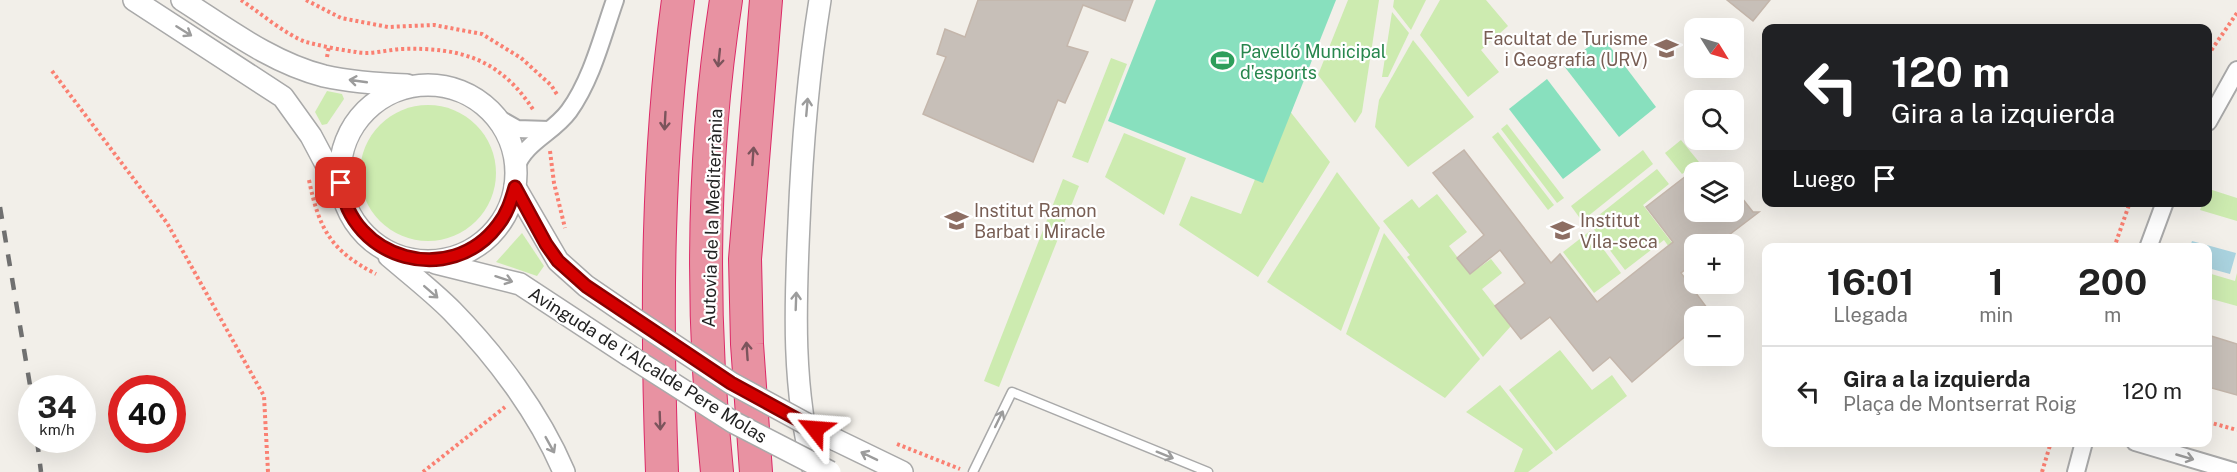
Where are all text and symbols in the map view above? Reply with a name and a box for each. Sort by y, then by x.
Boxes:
north arrow [1684,18,1744,78]
map controls [1684,18,1744,366]
one-way arrow [175,25,192,38]
place label: Facultat de Turisme i Geografia (URV) [1483,28,1648,70]
school or university icon: Facultat de Turisme i Geografia (URV) [1653,35,1679,61]
place label: Pavelló Municipal d'esports [1240,41,1386,83]
text: 120 m [1891,47,2010,96]
one-way arrow [713,48,724,68]
sports icon: Pavelló Municipal d'esports [1209,48,1235,74]
icon: left [1792,48,1870,126]
one-way arrow [349,76,368,87]
button: search [1684,90,1744,150]
one-way arrow [802,97,813,117]
text: Gira a la izquierda [1891,97,2115,129]
street label: Autovia de la Mediterrània [698,108,726,328]
one-way arrow [659,110,670,130]
one-way arrow [748,147,759,167]
pin [315,157,366,208]
button: layers [1684,162,1744,222]
icon: arrive [1868,162,1901,195]
icon: arrive [324,166,357,199]
text: Luego [1792,166,1856,192]
place label: Institut Ramon Barbat i Miracle [974,200,1106,242]
school or university icon: Institut Ramon Barbat i Miracle [943,207,969,233]
place label: Institut Vila-seca [1580,210,1658,252]
school or university icon: Institut Vila-seca [1549,217,1575,243]
button: + [1684,234,1744,294]
text: 16:01 [1827,261,1914,303]
text: 1 [1988,261,2004,303]
text: 200 [2078,261,2147,303]
one-way arrow [494,275,513,286]
street label: Avinguda de l'Alcalde Pere Molas [525,283,771,447]
one-way arrow [423,285,438,299]
one-way arrow [790,292,801,312]
text: Llegada [1833,303,1908,327]
text: min [1979,303,2013,327]
text: m [2104,303,2121,327]
button: − [1684,306,1744,366]
one-way arrow [742,341,753,361]
text: Gira a la izquierda [1843,366,2030,392]
speed limit sign: 40 [108,375,186,453]
icon: left [1792,375,1825,408]
text: 120 m [2122,378,2182,404]
text: 34 [37,389,77,425]
text: Plaça de Montserrat Roig [1843,392,2077,416]
position arrow [783,397,847,461]
one-way arrow [655,410,666,430]
one-way arrow [993,411,1005,429]
text: km/h [39,421,75,438]
one-way arrow [544,436,556,453]
one-way arrow [861,450,879,461]
one-way arrow [1155,450,1174,461]
one-way arrow [2176,452,2195,463]

